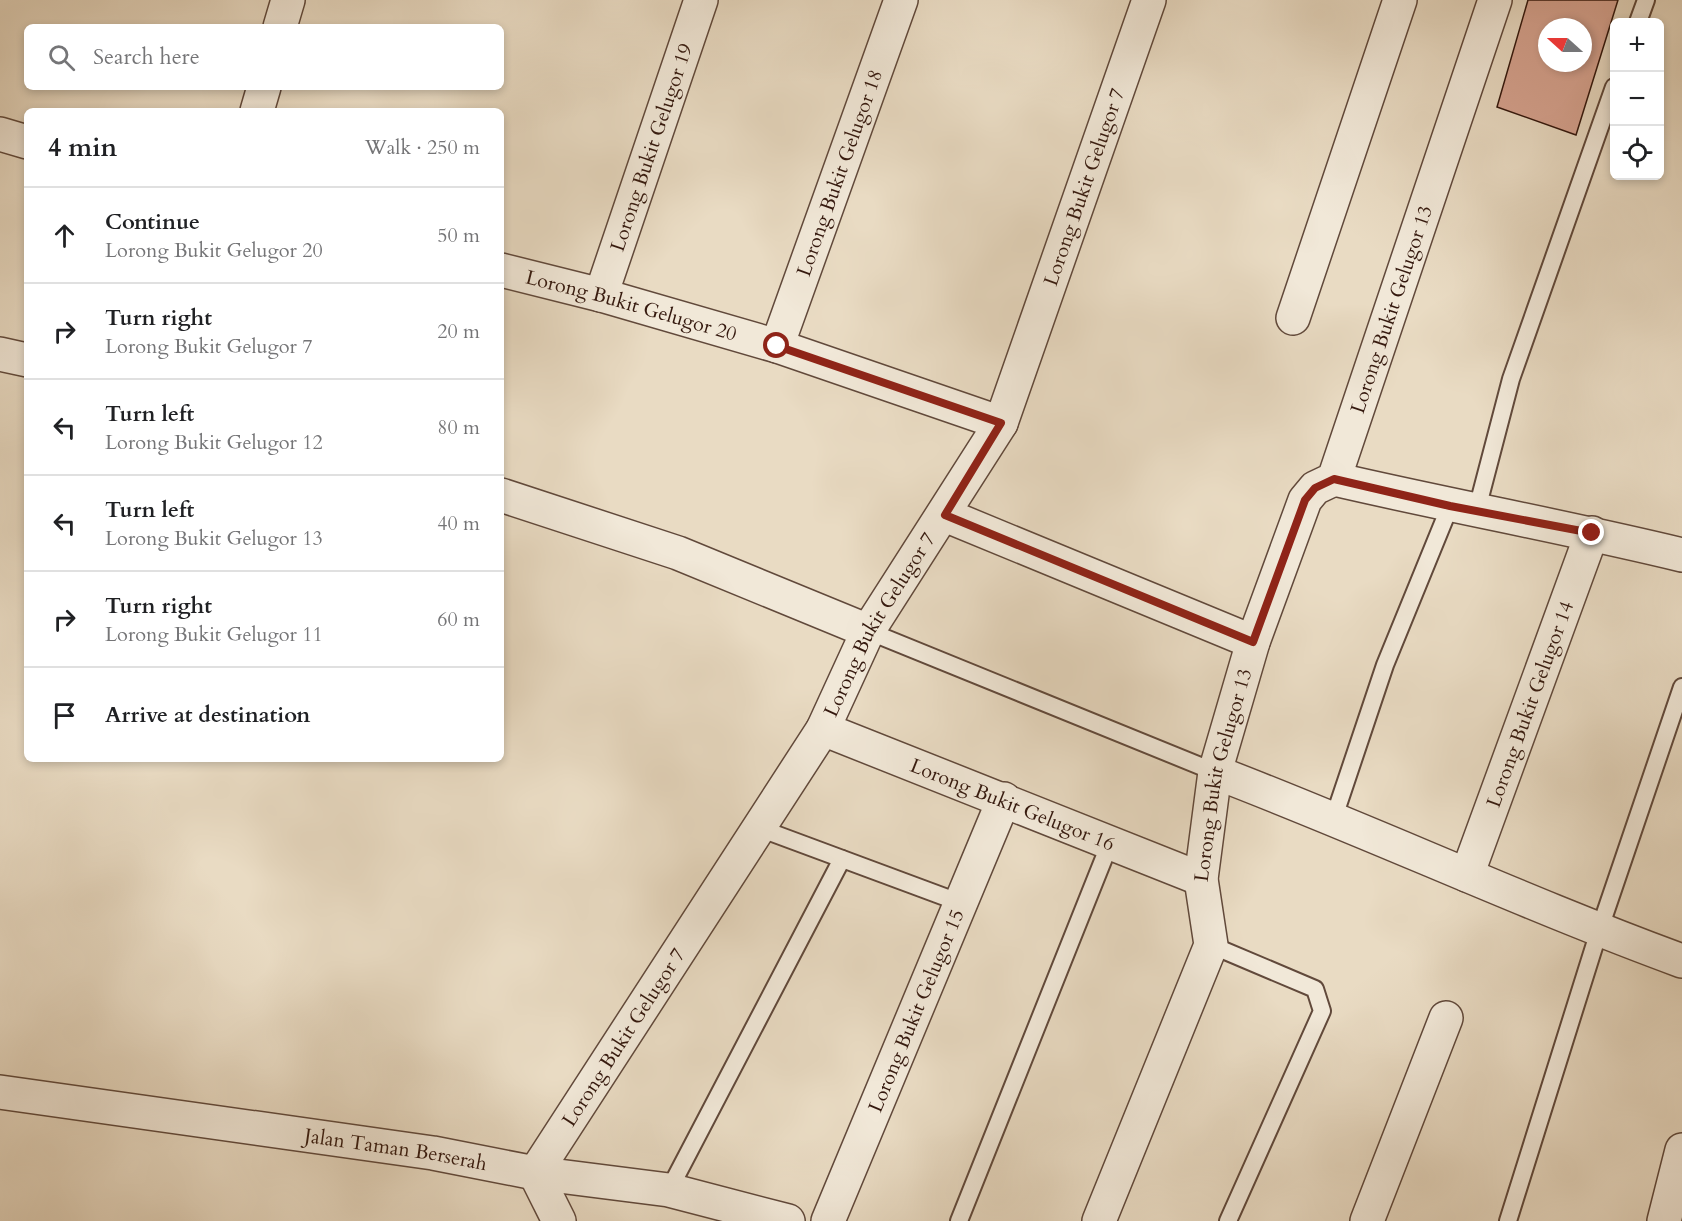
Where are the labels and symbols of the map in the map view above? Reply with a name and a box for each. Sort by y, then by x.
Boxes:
north arrow [1538,18,1592,72]
street label: Lorong Bukit Gelugor 19 [603,40,699,255]
street label: Lorong Bukit Gelugor 18 [790,66,889,280]
street label: Lorong Bukit Gelugor 7 [1037,85,1131,289]
street label: Lorong Bukit Gelugor 13 [1344,202,1439,417]
street label: Lorong Bukit Gelugor 20 [523,263,740,347]
route start [763,332,789,358]
route end [1578,519,1604,545]
street label: Lorong Bukit Gelugor 7 [817,527,941,721]
street label: Lorong Bukit Gelugor 14 [1479,597,1580,811]
street label: Lorong Bukit Gelugor 13 [1187,665,1258,883]
street label: Lorong Bukit Gelugor 16 [906,752,1119,857]
street label: Lorong Bukit Gelugor 15 [861,905,970,1116]
street label: Lorong Bukit Gelugor 7 [555,943,691,1132]
street label: Jalan Taman Berserah [300,1121,489,1177]

